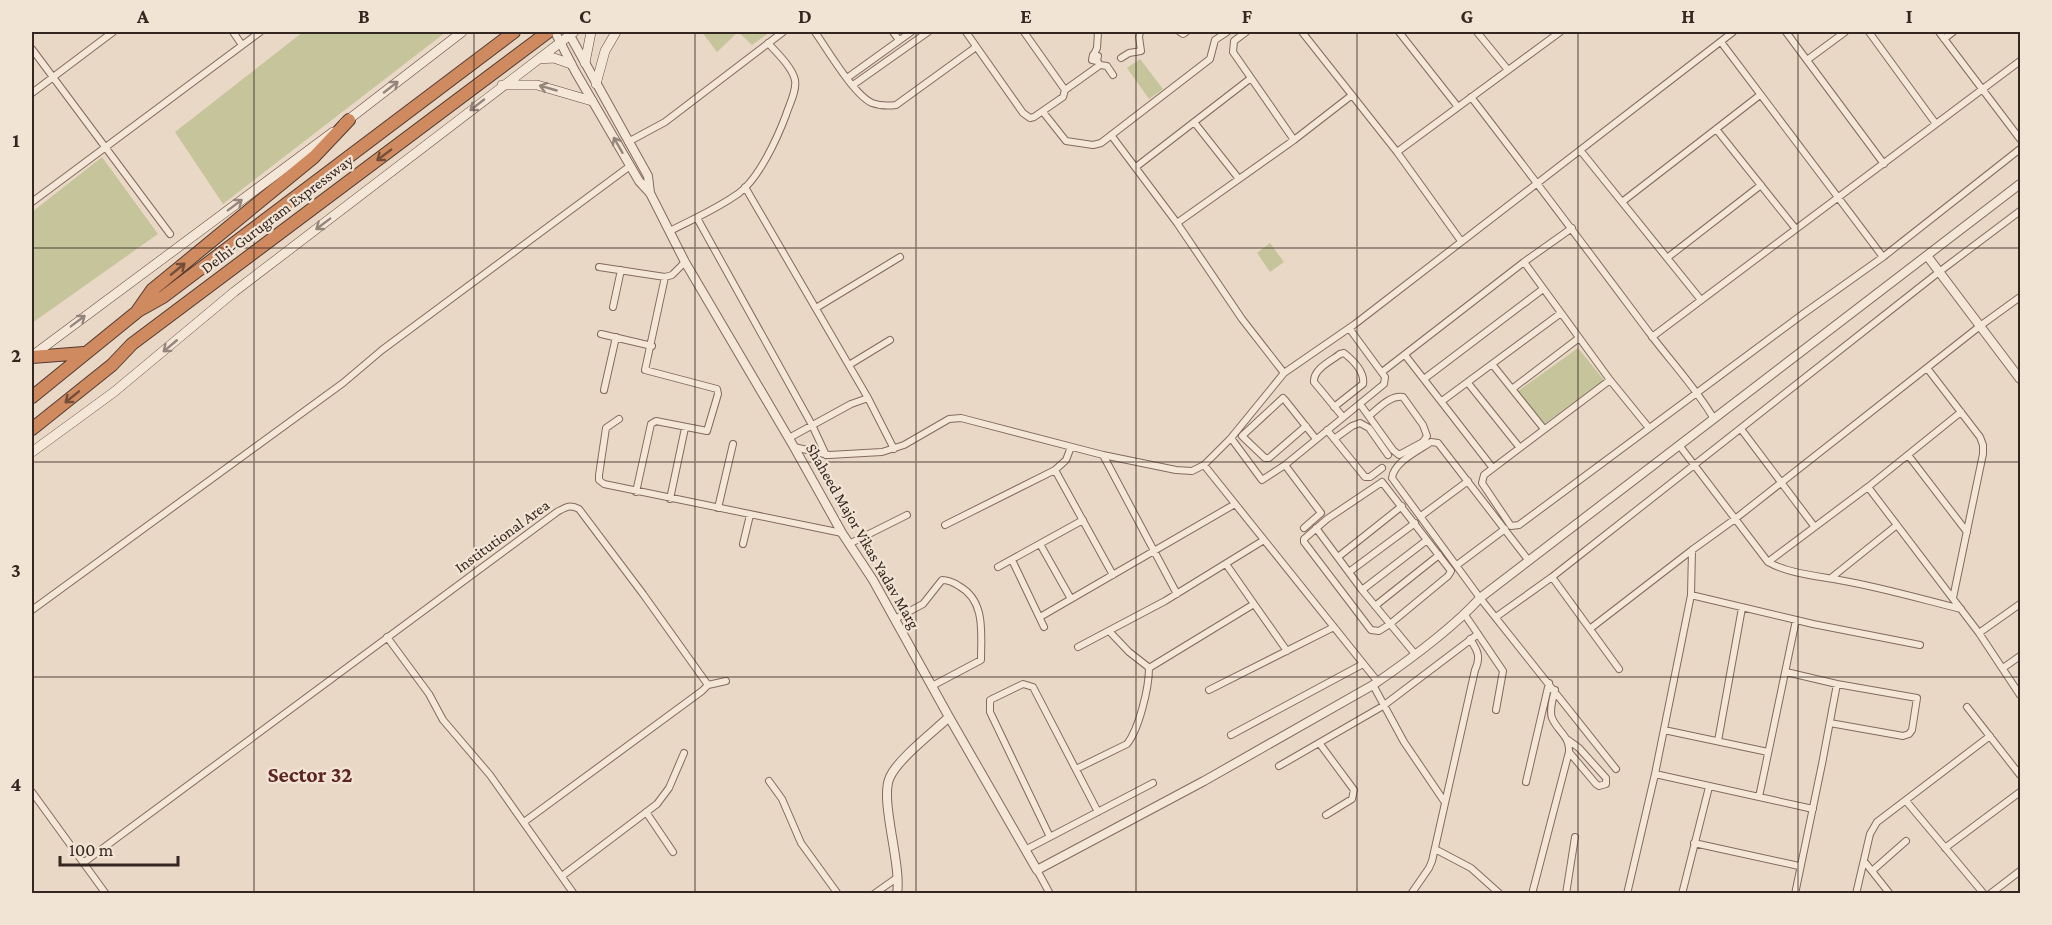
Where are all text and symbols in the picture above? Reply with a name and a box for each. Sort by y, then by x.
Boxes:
text: A [136,5,150,27]
text: B [358,5,370,27]
text: C [579,5,591,27]
text: D [798,5,812,27]
text: E [1020,5,1032,27]
text: F [1242,5,1253,27]
text: G [1461,5,1474,27]
text: H [1681,5,1695,27]
text: I [1906,5,1913,27]
one-way arrow [382,81,398,94]
one-way arrow [539,81,558,93]
one-way arrow [469,98,485,111]
text: 1 [12,129,20,151]
one-way arrow [612,137,624,154]
one-way arrow [376,149,392,161]
street label: Delhi-Gurugram Expressway [198,151,357,277]
one-way arrow [226,198,242,211]
one-way arrow [315,218,331,231]
one-way arrow [170,262,185,276]
one-way arrow [70,315,86,327]
one-way arrow [163,339,178,353]
text: 2 [11,344,21,366]
one-way arrow [64,390,80,403]
street label: Shaheed Major Vikas Yadav Marg [802,440,923,632]
street label: Institutional Area [452,496,553,576]
text: 3 [11,559,21,581]
district label: Sector 32 [267,762,353,787]
text: 4 [11,773,22,795]
scale bar [60,829,178,867]
text: 100 m [69,840,114,860]

